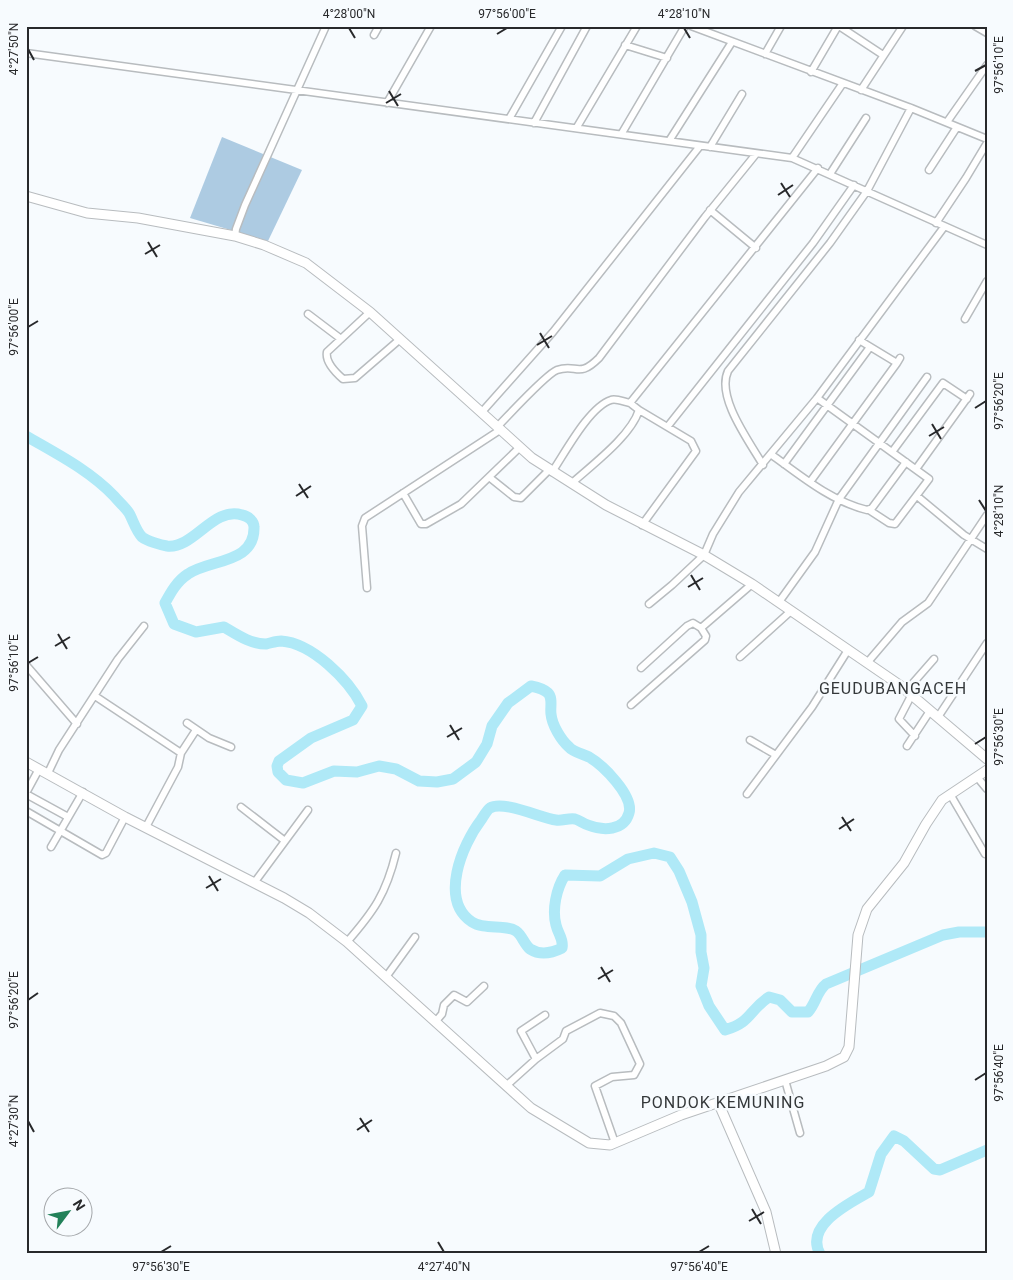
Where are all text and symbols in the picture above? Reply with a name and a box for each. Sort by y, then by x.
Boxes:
text: 4°28'00"N [323,7,375,21]
text: 97°56'00"E [478,7,536,21]
text: 4°28'10"N [658,7,710,21]
text: 4°27'50"N [7,23,21,75]
text: 97°56'10"E [992,36,1006,94]
text: 97°56'00"E [7,298,21,356]
text: 97°56'20"E [992,372,1006,430]
text: 4°28'10"N [992,485,1006,537]
text: 97°56'10"E [7,634,21,692]
district label: GEUDUBANGACEH [819,679,967,698]
text: 97°56'30"E [992,708,1006,766]
text: 97°56'20"E [7,971,21,1029]
text: 97°56'40"E [992,1044,1006,1102]
district label: PONDOK KEMUNING [641,1093,805,1112]
text: 4°27'30"N [7,1095,21,1147]
north arrow [42,1188,92,1238]
text: N [70,1197,88,1214]
text: 97°56'30"E [132,1260,190,1274]
text: 4°27'40"N [418,1260,470,1274]
text: 97°56'40"E [670,1260,728,1274]

